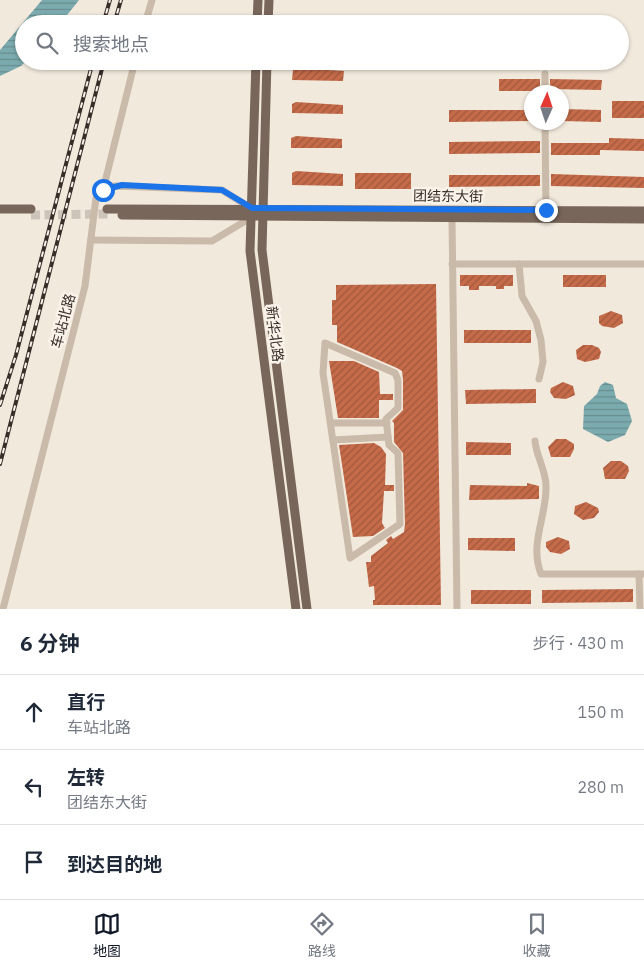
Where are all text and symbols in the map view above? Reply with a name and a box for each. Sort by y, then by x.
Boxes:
search box [15,15,629,70]
icon: search [33,29,61,57]
text: 搜索地点 [73,32,149,56]
north arrow [524,85,569,130]
route start [92,179,115,202]
street label: 团结东大街 [413,186,483,206]
route end [535,199,558,222]
street label: 车站北路 [47,292,79,350]
street label: 新华北路 [263,305,287,363]
text: 6 分钟 [20,629,80,657]
text: 步行 · 430 m [533,633,624,653]
text: 直行 [67,690,105,714]
icon: ahead [20,698,48,726]
text: 150 m [577,702,624,722]
text: 车站北路 [67,717,131,737]
text: 左转 [67,765,105,789]
icon: left [20,773,48,801]
text: 280 m [577,777,624,797]
text: 团结东大街 [67,792,147,812]
icon: arrive [20,848,48,876]
text: 到达目的地 [67,852,162,876]
tab: 地图 [93,910,121,960]
tab: 路线 [308,910,336,960]
tab: 收藏 [523,910,551,960]

